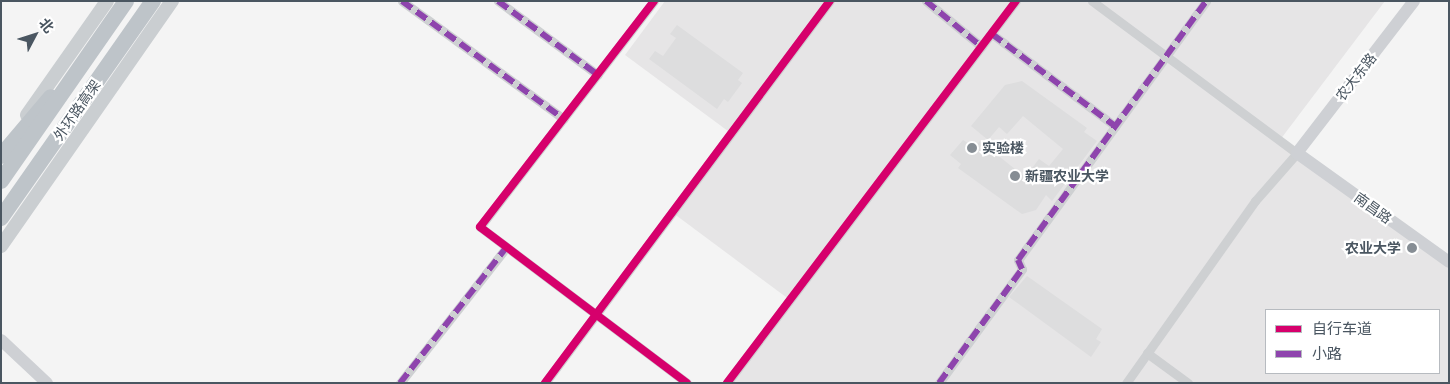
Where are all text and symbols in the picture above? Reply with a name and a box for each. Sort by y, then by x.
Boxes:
north arrow [10,10,60,60]
text: 北 [34,13,59,37]
street label: 农大东路 [1332,50,1380,104]
street label: 外环路高架 [50,77,104,143]
place label: 实验楼 [982,140,1024,156]
marker: 实验楼 [966,142,978,154]
place label: 新疆农业大学 [1025,168,1109,184]
marker: 新疆农业大学 [1009,170,1021,182]
street label: 南昌路 [1351,189,1395,227]
place label: 农业大学 [1345,240,1401,256]
marker: 农业大学 [1405,241,1419,255]
legend [1265,309,1440,374]
text: 自行车道 [1312,317,1372,340]
text: 小路 [1312,342,1342,365]

